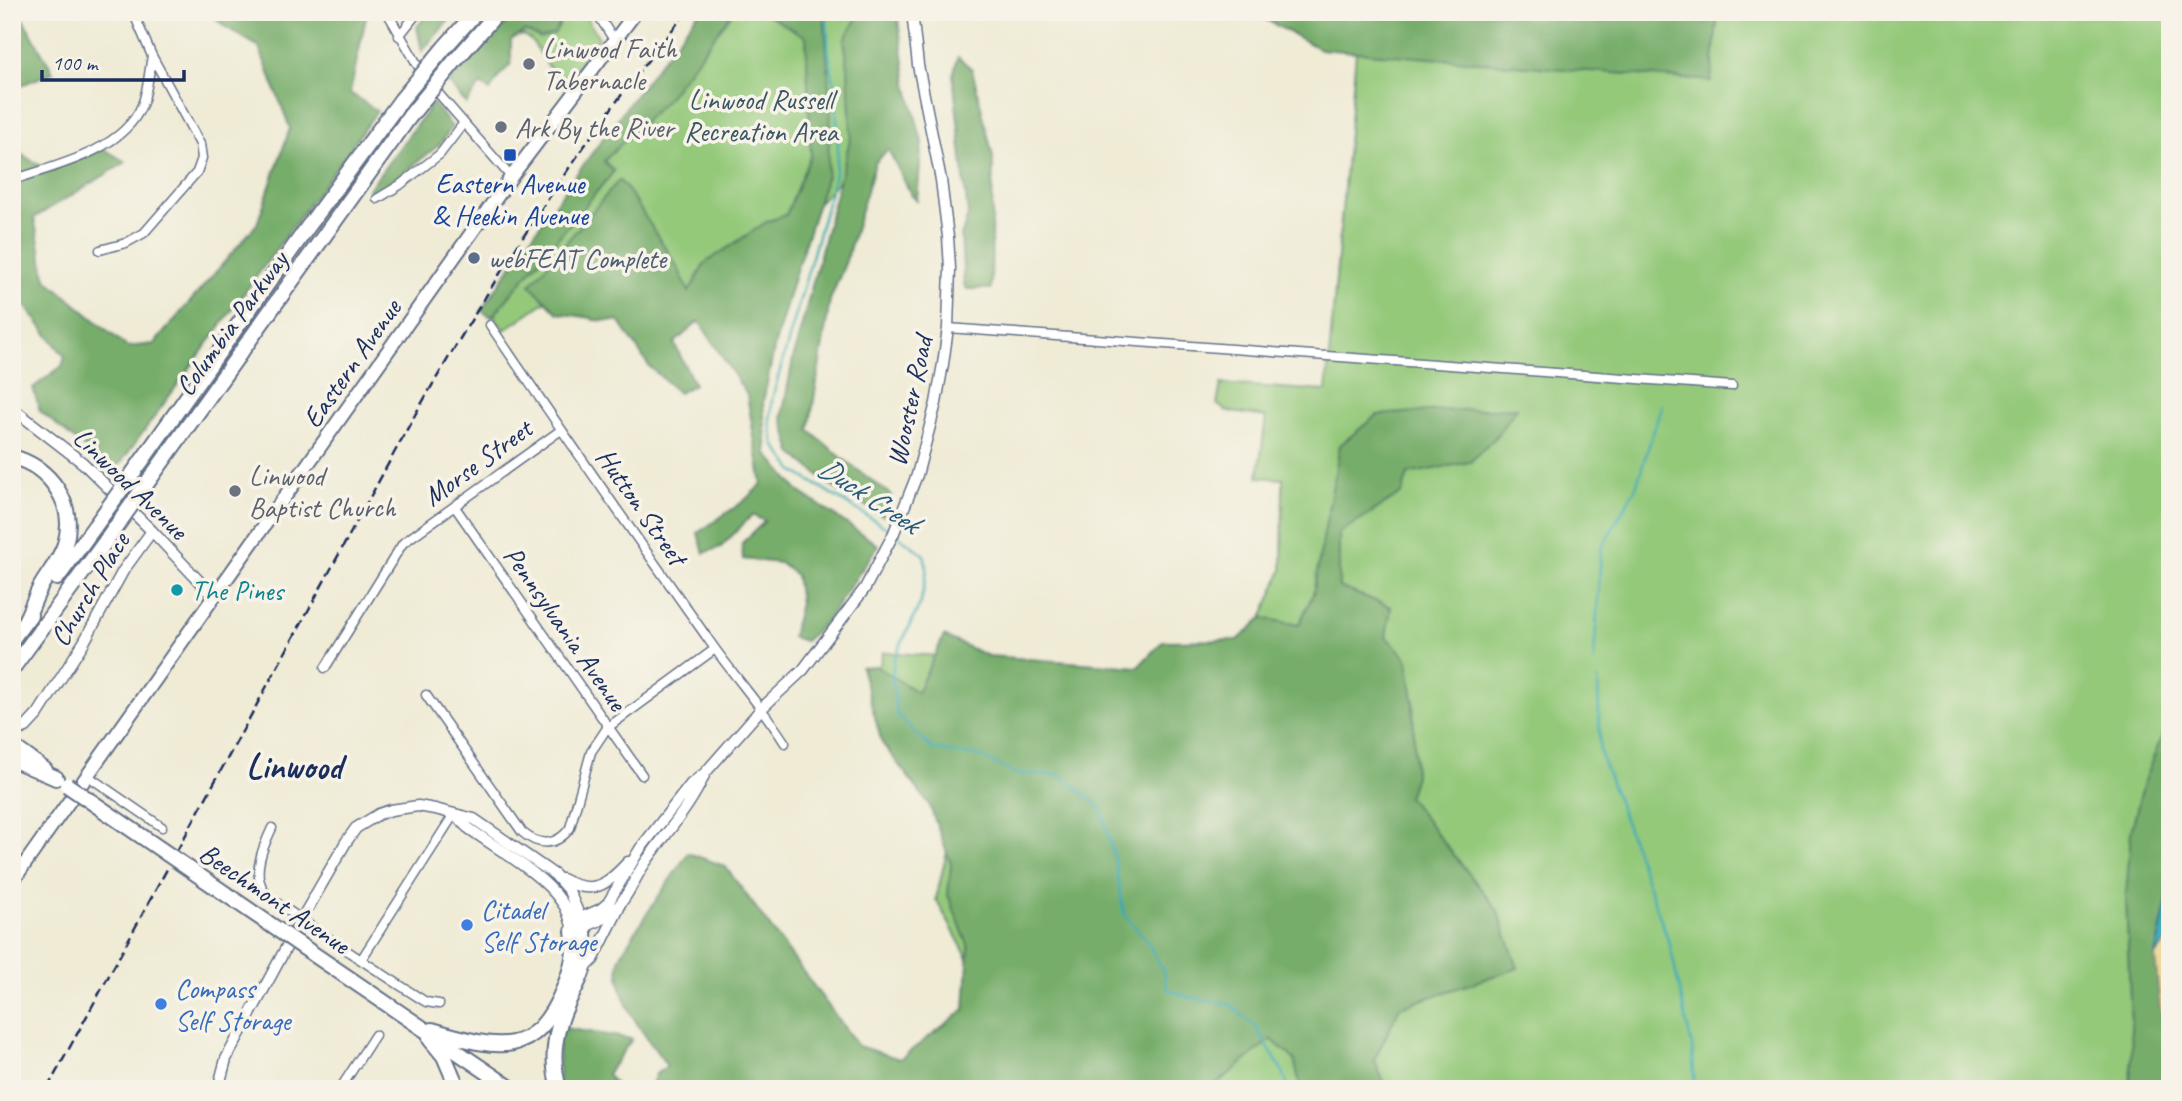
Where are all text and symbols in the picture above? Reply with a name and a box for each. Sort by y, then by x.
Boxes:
place label: Linwood Faith Tabernacle [543,31,678,98]
scale bar [42,38,184,82]
text: 100 m [52,50,99,76]
marker: Linwood Faith Tabernacle [521,56,537,72]
park label: Linwood Russell Recreation Area [684,82,840,149]
place label: Ark By the River [515,110,676,145]
marker: Ark By the River [493,119,509,135]
marker: Eastern Avenue & Heekin Avenue [502,147,518,163]
place label: Eastern Avenue & Heekin Avenue [432,166,590,233]
place label: webFEAT Complete [488,241,668,276]
street label: Columbia Parkway [167,242,297,403]
marker: webFEAT Complete [466,250,482,266]
street label: Eastern Avenue [294,291,410,434]
street label: Wooster Road [879,329,941,469]
street label: Morse Street [416,410,541,514]
street label: Linwood Avenue [66,420,197,548]
street label: Hutton Street [589,441,697,575]
water label: Duck Creek [811,448,931,544]
place label: Linwood Baptist Church [249,458,397,525]
marker: Linwood Baptist Church [227,483,243,499]
street label: Church Place [42,524,138,652]
street label: Pennsylvania Avenue [496,539,636,719]
place label: The Pines [191,573,285,608]
marker: The Pines [169,582,185,598]
district label: Linwood [246,744,348,789]
street label: Beechmont Avenue [193,835,358,963]
place label: Citadel Self Storage [481,892,598,959]
marker: Citadel Self Storage [459,917,475,933]
place label: Compass Self Storage [175,971,292,1038]
marker: Compass Self Storage [153,996,169,1012]

